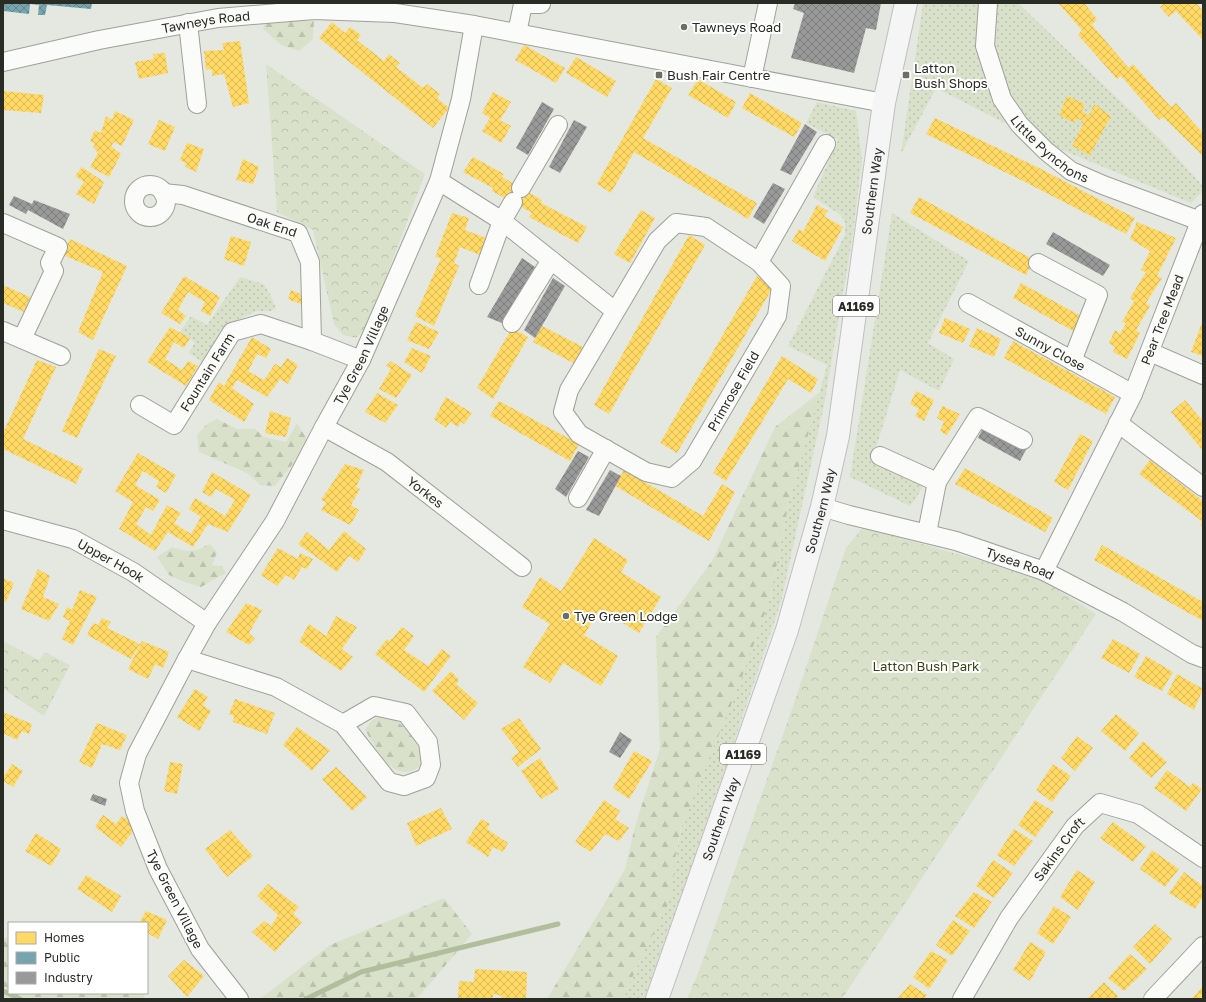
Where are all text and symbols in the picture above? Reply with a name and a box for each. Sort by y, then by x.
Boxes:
street label: Tawneys Road [160,7,251,36]
place label: Tawneys Road [692,19,781,35]
marker: Tawneys Road [679,22,689,32]
place label: Latton Bush Shops [914,60,988,91]
place label: Bush Fair Centre [667,67,770,83]
marker: Bush Fair Centre [654,70,664,80]
marker: Latton Bush Shops [901,70,911,80]
street label: Little Pynchons [1007,112,1091,186]
street label: Southern Way [858,146,886,236]
street label: Oak End [245,209,299,240]
street label: Pear Tree Mead [1137,272,1187,367]
road number: A1169 [833,296,879,316]
street label: Tye Green Village [330,303,392,408]
street label: Sunny Close [1012,323,1088,374]
street label: Fountain Farm [177,330,238,414]
street label: Primrose Field [704,348,762,434]
street label: Southern Way [801,466,839,555]
street label: Yorkes [404,473,447,511]
street label: Upper Hook [75,535,148,586]
street label: Tysea Road [984,544,1057,583]
place label: Tye Green Lodge [574,608,678,624]
marker: Tye Green Lodge [561,611,571,621]
park label: Latton Bush Park [873,658,980,674]
road number: A1169 [720,744,766,764]
street label: Southern Way [698,774,743,863]
street label: Sakins Croft [1030,813,1088,884]
street label: Tye Green Village [143,847,207,951]
legend [8,922,148,994]
text: Homes [44,930,84,945]
text: Public [44,950,81,965]
text: Industry [44,970,93,985]

